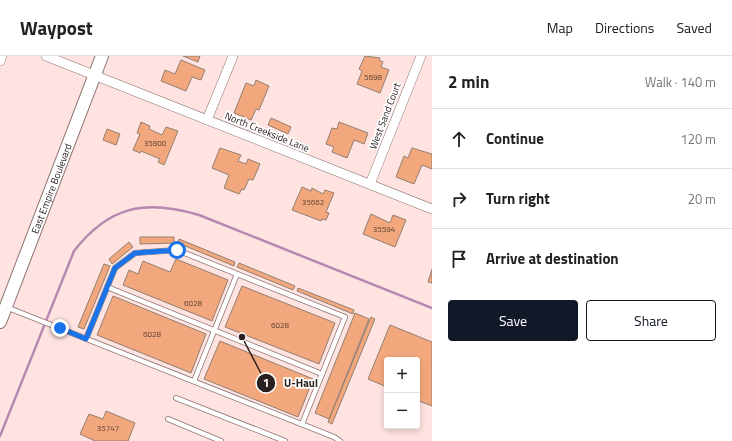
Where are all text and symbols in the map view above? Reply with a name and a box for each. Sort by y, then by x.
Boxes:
text: Waypost [20,13,93,42]
text: Map [547,17,573,38]
text: Directions [595,17,654,38]
text: Saved [676,17,712,38]
text: 2 min [448,69,489,95]
house number: 5698 [364,71,382,83]
text: Walk · 140 m [645,72,716,92]
street label: West Sand Court [365,80,405,151]
street label: North Creekside Lane [223,108,311,156]
text: Continue [486,127,544,150]
icon: ahead [448,128,470,150]
text: 120 m [680,129,716,149]
house number: 35800 [144,137,167,149]
street label: East Empire Boulevard [27,141,75,236]
text: Turn right [486,187,550,210]
icon: right [448,188,470,210]
text: 20 m [688,189,716,209]
house number: 35662 [302,196,324,208]
house number: 35594 [373,223,396,235]
route start [168,241,186,259]
text: Arrive at destination [486,247,619,270]
icon: arrive [448,248,470,270]
house number: 6028 [184,297,202,309]
button: Save [448,300,578,341]
button: Share [586,300,716,341]
route end [51,319,69,337]
house number: 6028 [271,319,289,331]
house number: 6028 [143,328,161,340]
map controls [384,357,420,429]
button: + [384,357,420,393]
callout: U-Haul [256,372,326,395]
text: 1 [263,373,269,392]
text: U-Haul [284,375,318,391]
button: − [384,393,420,429]
house number: 35747 [97,422,119,434]

